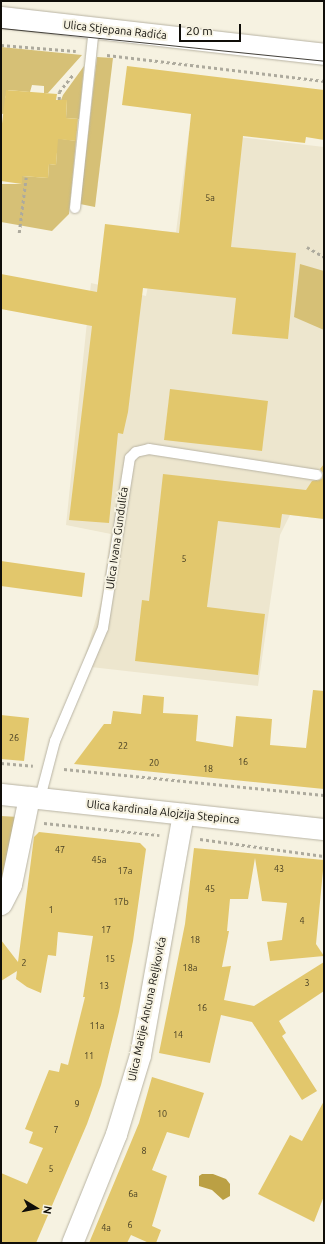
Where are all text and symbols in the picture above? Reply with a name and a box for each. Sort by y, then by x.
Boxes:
scale bar [181,16,243,42]
street label: Ulica Stjepana Radića [63,18,167,42]
text: 20 m [186,24,213,37]
house number: 5a [205,193,215,203]
street label: Ulica Ivana Gundulića [103,486,131,590]
house number: 5 [181,554,187,564]
house number: 26 [9,733,19,743]
house number: 22 [118,741,128,751]
house number: 16 [238,757,248,767]
house number: 20 [149,758,159,768]
house number: 18 [203,764,213,774]
street label: Ulica kardinala Alojzija Stepinca [86,797,240,827]
house number: 47 [55,845,65,855]
house number: 45a [92,855,106,865]
house number: 43 [274,864,284,874]
house number: 17a [118,866,132,876]
house number: 45 [205,884,215,894]
house number: 17b [113,897,129,907]
house number: 1 [48,905,54,915]
house number: 4 [299,916,305,926]
house number: 17 [101,925,111,935]
house number: 18 [190,935,200,945]
street label: Ulica Matije Antuna Reljkovića [125,936,169,1082]
house number: 15 [105,954,115,964]
house number: 2 [21,958,27,968]
house number: 18a [183,963,197,973]
house number: 3 [304,978,310,988]
house number: 13 [99,981,109,991]
house number: 16 [197,1003,207,1013]
house number: 11a [90,1021,104,1031]
house number: 14 [173,1030,183,1040]
house number: 11 [84,1051,94,1061]
house number: 9 [74,1099,80,1109]
house number: 10 [157,1109,167,1119]
house number: 7 [53,1125,59,1135]
house number: 8 [141,1146,147,1156]
house number: 5 [48,1164,54,1174]
north arrow [16,1188,56,1228]
house number: 6a [128,1189,138,1199]
text: N [41,1205,54,1215]
house number: 6 [127,1220,133,1230]
house number: 4a [101,1223,111,1233]

